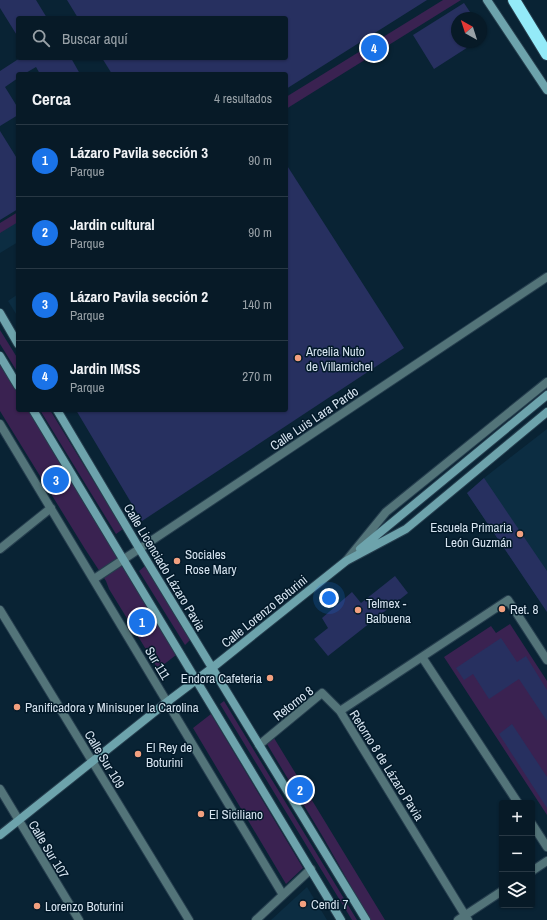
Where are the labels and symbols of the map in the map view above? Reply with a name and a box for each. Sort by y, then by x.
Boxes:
north arrow [451,12,487,48]
pin: 4 [361,33,387,63]
place label: Arcelia Nuto de Villamichel [305,343,373,375]
marker: Arcelia Nuto de Villamichel [293,353,303,363]
street label: Calle Luis Lara Pardo [267,383,362,454]
pin: 3 [43,465,69,495]
street label: Calle Licenciado Lázaro Pavia [120,501,209,634]
place label: Escuela Primaria León Guzmán [430,519,512,551]
marker: Escuela Primaria León Guzmán [515,529,525,539]
place label: Sociales Rose Mary [185,546,237,578]
marker: Sociales Rose Mary [172,556,182,566]
street label: Calle Lorenzo Boturini [218,571,311,651]
your location [319,588,339,608]
place label: Telmex - Balbuena [366,595,411,627]
place label: Ret. 8 [510,601,539,618]
marker: Ret. 8 [497,604,507,614]
marker: Telmex - Balbuena [353,605,363,615]
pin: 1 [129,607,155,637]
street label: Sur 111 [141,644,174,683]
place label: Endora Cafeteria [181,670,262,687]
marker: Endora Cafeteria [265,673,275,683]
street label: Retorno 8 [270,682,317,725]
place label: Panificadora y Minisuper la Carolina [25,699,199,716]
marker: Panificadora y Minisuper la Carolina [12,702,22,712]
street label: Retorno 8 de Lázaro Pavia [346,707,428,824]
street label: Calle Sur 109 [81,727,129,791]
place label: El Rey de Boturini [146,739,192,771]
marker: El Rey de Boturini [133,749,143,759]
pin: 2 [287,775,313,805]
place label: El Siciliano [209,806,263,823]
marker: El Siciliano [196,809,206,819]
street label: Calle Sur 107 [25,817,73,881]
place label: Cendi 7 [311,896,348,913]
place label: Lorenzo Boturini [45,898,124,915]
marker: Cendi 7 [298,899,308,909]
marker: Lorenzo Boturini [32,901,42,911]

